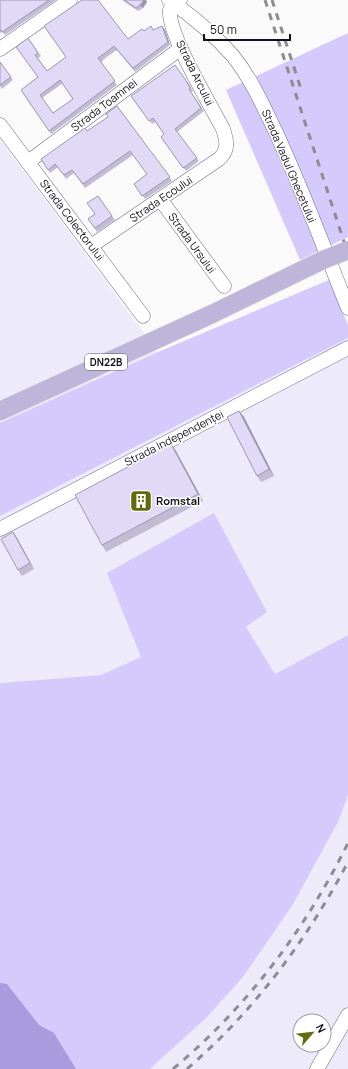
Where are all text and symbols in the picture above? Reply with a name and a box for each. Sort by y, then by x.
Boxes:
scale bar [204,16,290,42]
text: 50 m [210,21,237,38]
street label: Strada Arcului [173,38,218,108]
street label: Strada Toamnei [68,75,140,134]
street label: Strada Vadul Ghecetului [259,107,320,225]
street label: Strada Ecoului [126,172,195,225]
street label: Strada Colectorului [37,176,108,263]
street label: Strada Ursului [165,209,219,276]
road number: DN22B [85,354,127,370]
street label: Strada Independenței [122,406,226,469]
building icon: Romstal [128,488,154,514]
place label: Romstal [156,493,200,508]
north arrow [292,1013,332,1053]
text: N [313,1021,330,1035]

